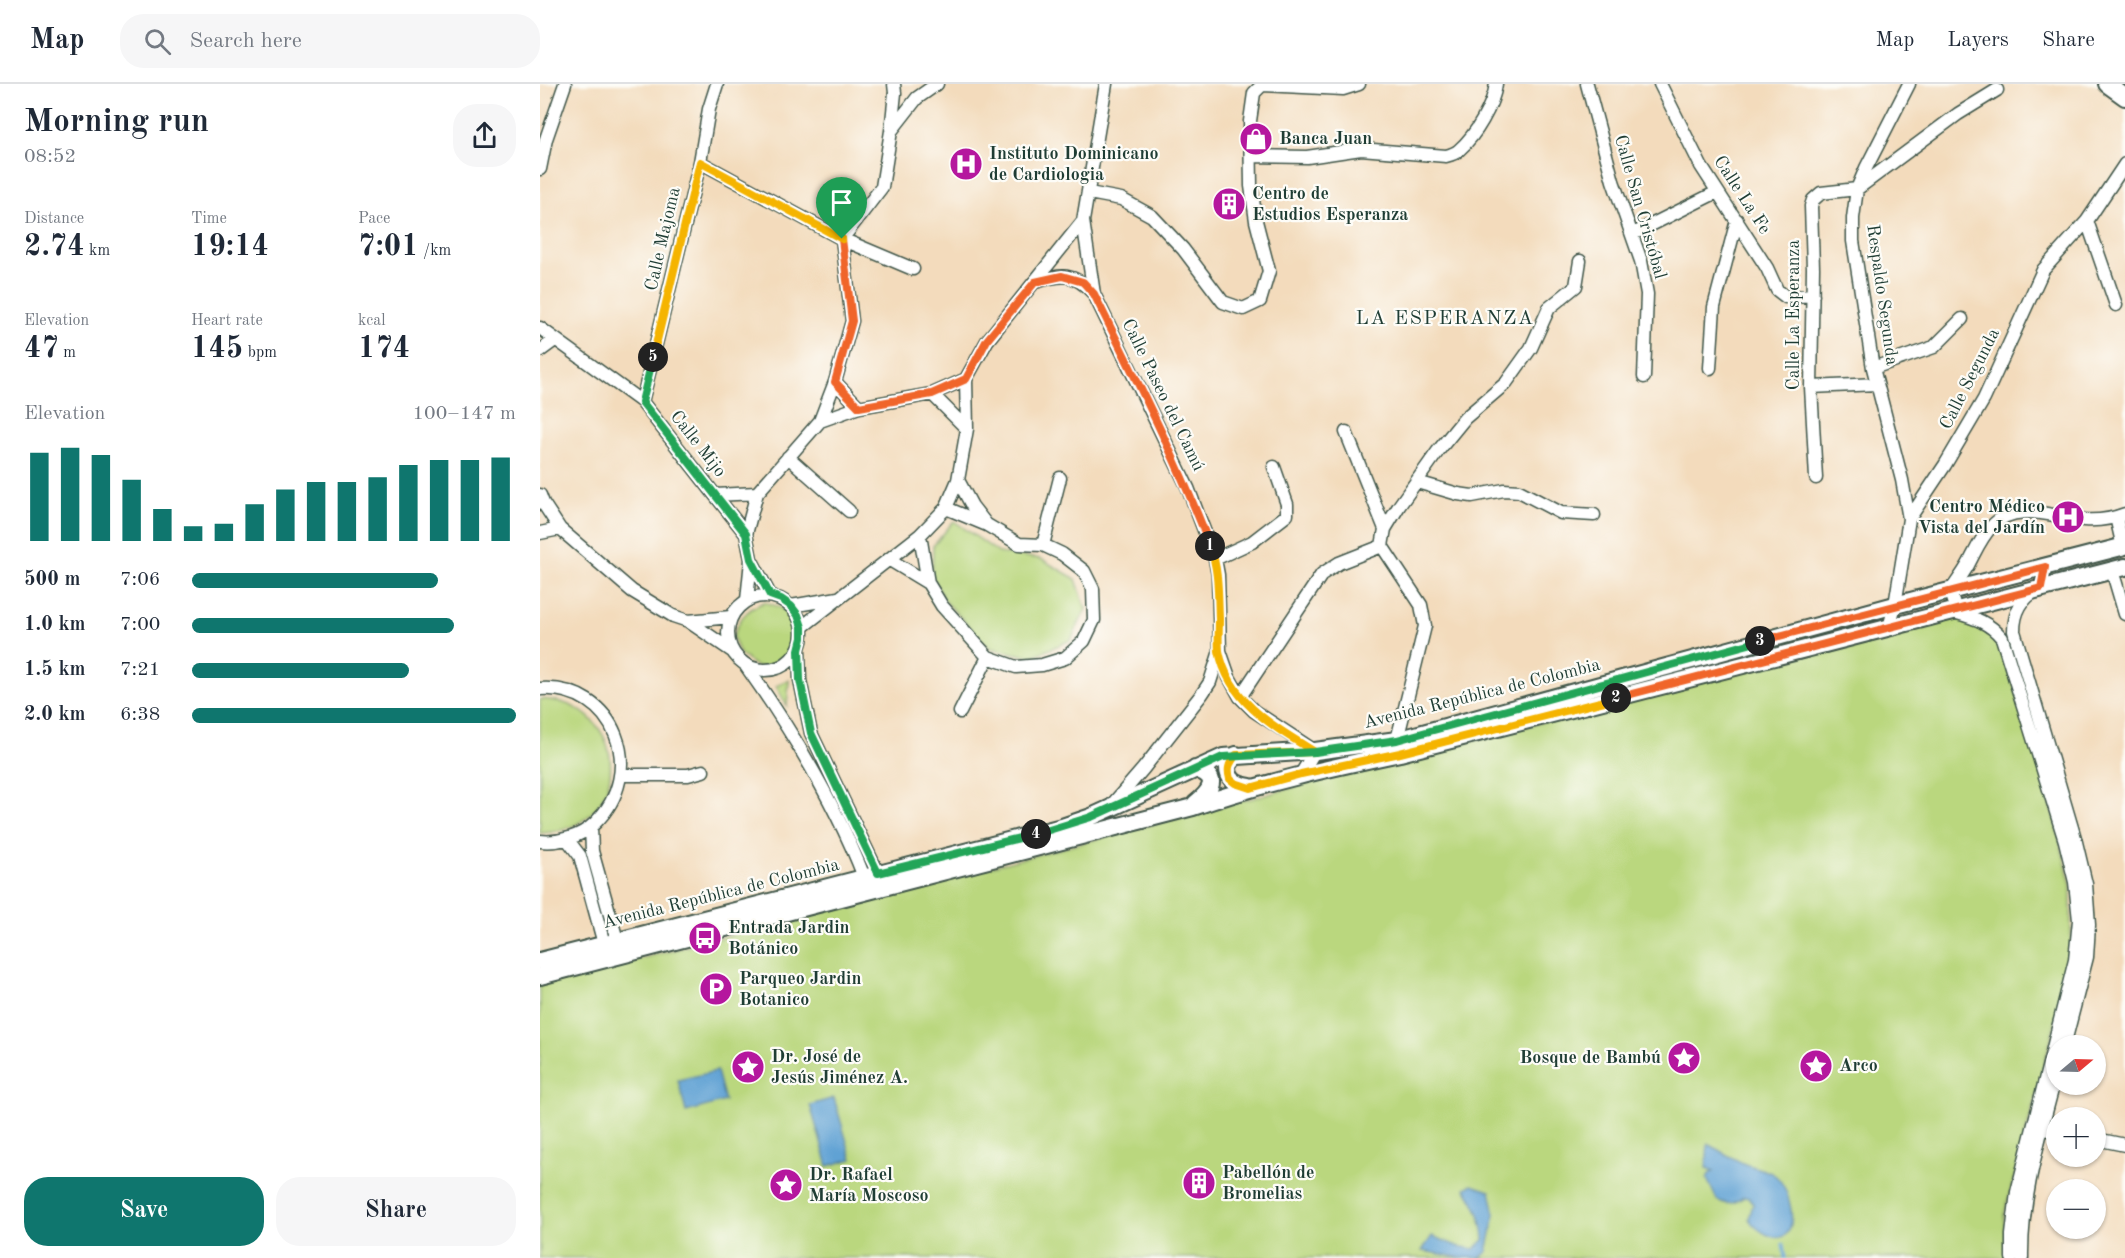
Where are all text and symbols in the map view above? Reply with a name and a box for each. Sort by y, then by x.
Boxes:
search box [120,14,540,68]
icon: search [141,25,174,58]
text: Map [30,27,84,55]
text: Search here [189,30,302,52]
text: Map [1875,30,1914,51]
text: Layers [1947,30,2009,51]
text: Share [2042,30,2095,51]
button: share [453,104,516,167]
text: Morning run [24,106,209,139]
shop icon: Banca Juan [1238,121,1274,157]
place label: Banca Juan [1279,130,1372,148]
street label: Calle San Cristóbal [1611,133,1669,281]
place label: Instituto Dominicano de Cardiologia [989,145,1159,184]
hospital icon: Instituto Dominicano de Cardiologia [948,146,984,182]
text: 08:52 [24,147,76,167]
street label: Calle La Fe [1710,153,1774,237]
pin [816,177,867,239]
street label: Calle Majoma [642,185,684,293]
place label: Centro de Estudios Esperanza [1252,185,1408,224]
icon: arrive [825,186,858,219]
building icon: Centro de Estudios Esperanza [1211,186,1247,222]
text: Distance [24,211,84,227]
text: Time [191,211,227,227]
text: Pace [358,211,390,227]
street label: Respaldo Segunda [1863,223,1901,367]
text: 2.74 [24,232,85,262]
text: 19:14 [191,232,269,262]
text: 7:01 [358,232,419,262]
street label: Calle La Esperanza [1785,240,1803,390]
text: km [85,243,110,259]
text: /km [419,243,451,259]
district label: LA ESPERANZA [1355,309,1535,329]
text: Elevation [24,313,89,329]
text: Heart rate [191,313,263,329]
text: kcal [358,313,386,329]
street label: Calle Paseo del Camú [1118,316,1208,474]
street label: Calle Segunda [1937,325,2003,432]
text: 47 [24,334,59,364]
text: 145 [191,334,243,364]
text: 174 [358,334,410,364]
pin: 5 [638,342,668,372]
text: m [59,345,76,361]
text: bpm [243,345,277,361]
text: 5 [648,349,658,365]
text: Elevation [24,404,105,424]
text: 100–147 m [413,404,516,424]
street label: Calle Mijo [667,407,729,481]
place label: Centro Médico Vista del Jardín [1918,498,2045,537]
hospital icon: Centro Médico Vista del Jardín [2050,499,2086,535]
pin: 1 [1195,531,1225,561]
text: 1 [1205,538,1215,554]
text: 500 m [24,570,80,590]
text: 7:06 [120,570,160,590]
text: 1.0 km [24,615,86,635]
text: 7:00 [120,615,160,635]
pin: 3 [1745,626,1775,656]
text: 3 [1755,633,1765,649]
street label: Avenida República de Colombia [1362,656,1602,732]
text: 1.5 km [24,660,86,680]
text: 7:21 [120,660,160,680]
pin: 2 [1601,683,1631,713]
text: 2 [1611,690,1621,706]
text: 2.0 km [24,705,86,725]
text: 6:38 [120,705,160,725]
pin: 4 [1021,819,1051,849]
text: 4 [1031,826,1041,842]
street label: Avenida República de Colombia [601,856,841,932]
place label: Entrada Jardin Botánico [728,919,850,958]
bus stop icon: Entrada Jardin Botánico [687,920,723,956]
place label: Parqueo Jardin Botanico [739,970,861,1009]
parking icon: Parqueo Jardin Botanico [698,971,734,1007]
north arrow [2046,1035,2106,1095]
map controls [2046,1035,2106,1239]
place icon: Bosque de Bambú [1666,1040,1702,1076]
place label: Dr. José de Jesús Jiménez A. [771,1048,908,1087]
place icon: Arco [1798,1048,1834,1084]
place icon: Dr. José de Jesús Jiménez A. [730,1049,766,1085]
place label: Bosque de Bambú [1520,1049,1661,1067]
place label: Arco [1839,1057,1878,1075]
button: + [2046,1107,2106,1167]
place label: Pabellón de Bromelias [1222,1164,1314,1203]
building icon: Pabellón de Bromelias [1181,1165,1217,1201]
place label: Dr. Rafael María Moscoso [809,1166,929,1205]
place icon: Dr. Rafael María Moscoso [768,1167,804,1203]
button: Save [24,1177,264,1246]
button: Share [276,1177,516,1246]
button: − [2046,1179,2106,1239]

